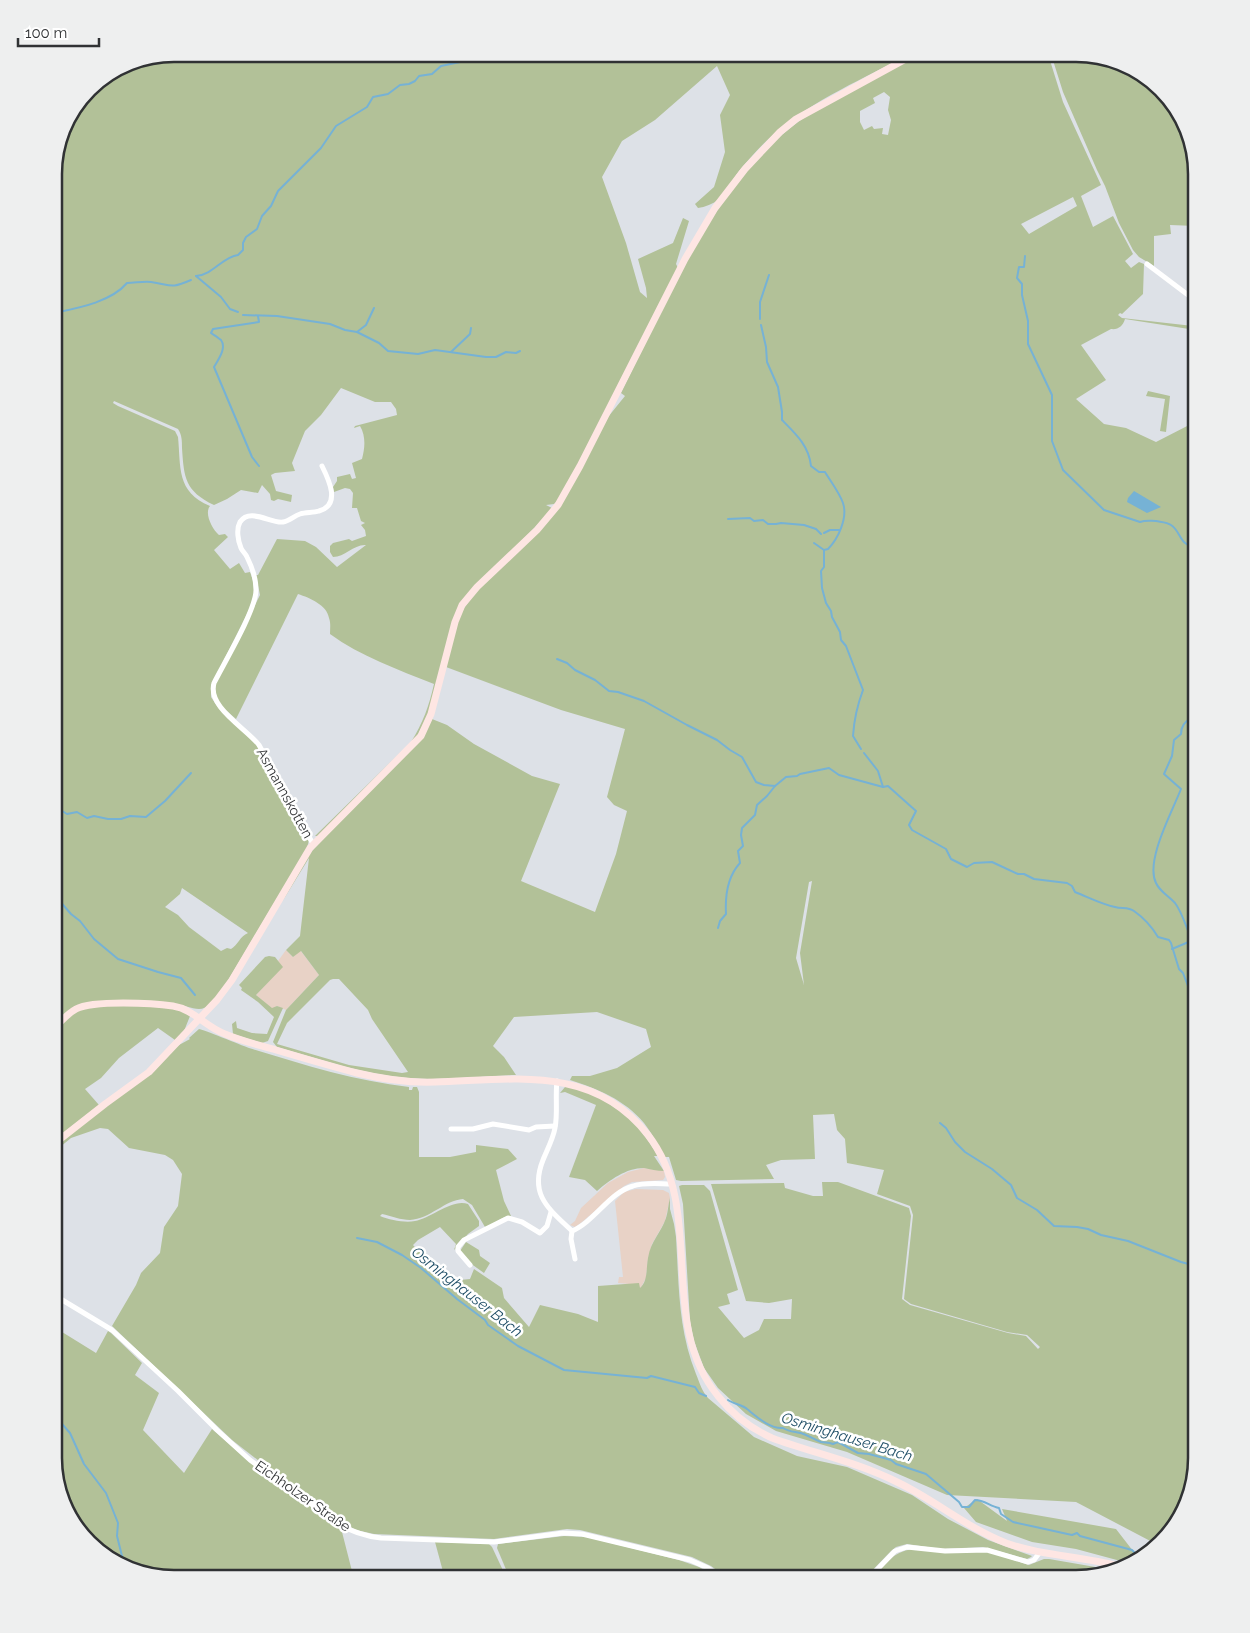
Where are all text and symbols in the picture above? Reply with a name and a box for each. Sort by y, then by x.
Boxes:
scale bar [18,15,99,47]
text: 100 m [25,24,67,42]
street label: Asmannskotten [254,745,316,841]
water label: Osminghauser Bach [408,1243,526,1341]
water label: Osminghauser Bach [779,1409,915,1465]
street label: Eichholzer Straße [252,1457,354,1535]

